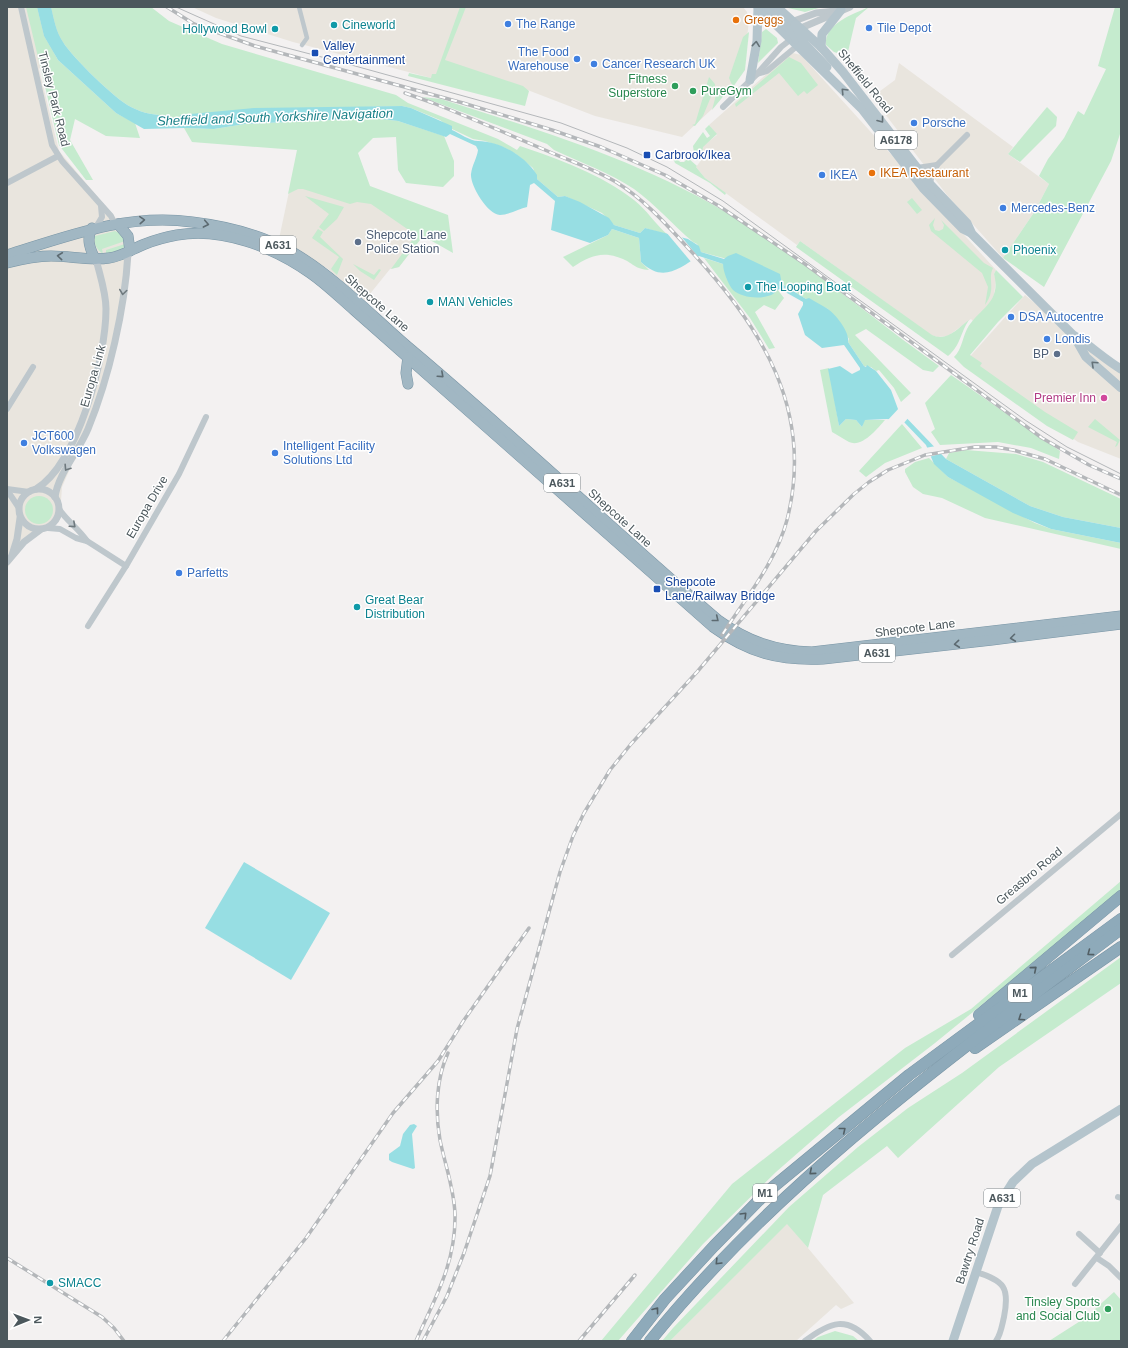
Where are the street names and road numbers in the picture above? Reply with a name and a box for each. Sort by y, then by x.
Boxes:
street label: Sheffield Road [835,46,895,116]
street label: Tinsley Park Road [35,50,73,148]
road number: A6178 [875,131,917,149]
road number: A631 [260,236,296,254]
street label: Shepcote Lane [342,271,412,335]
street label: Europa Link [77,342,109,409]
street label: Europa Drive [123,473,171,541]
road number: A631 [544,474,580,492]
street label: Shepcote Lane [585,486,655,550]
street label: Shepcote Lane [874,616,956,640]
road number: A631 [859,644,895,662]
street label: Greasbro Road [993,844,1065,908]
road number: M1 [1008,984,1032,1002]
road number: M1 [753,1184,777,1202]
road number: A631 [984,1189,1020,1207]
street label: Bawtry Road [953,1216,987,1286]

